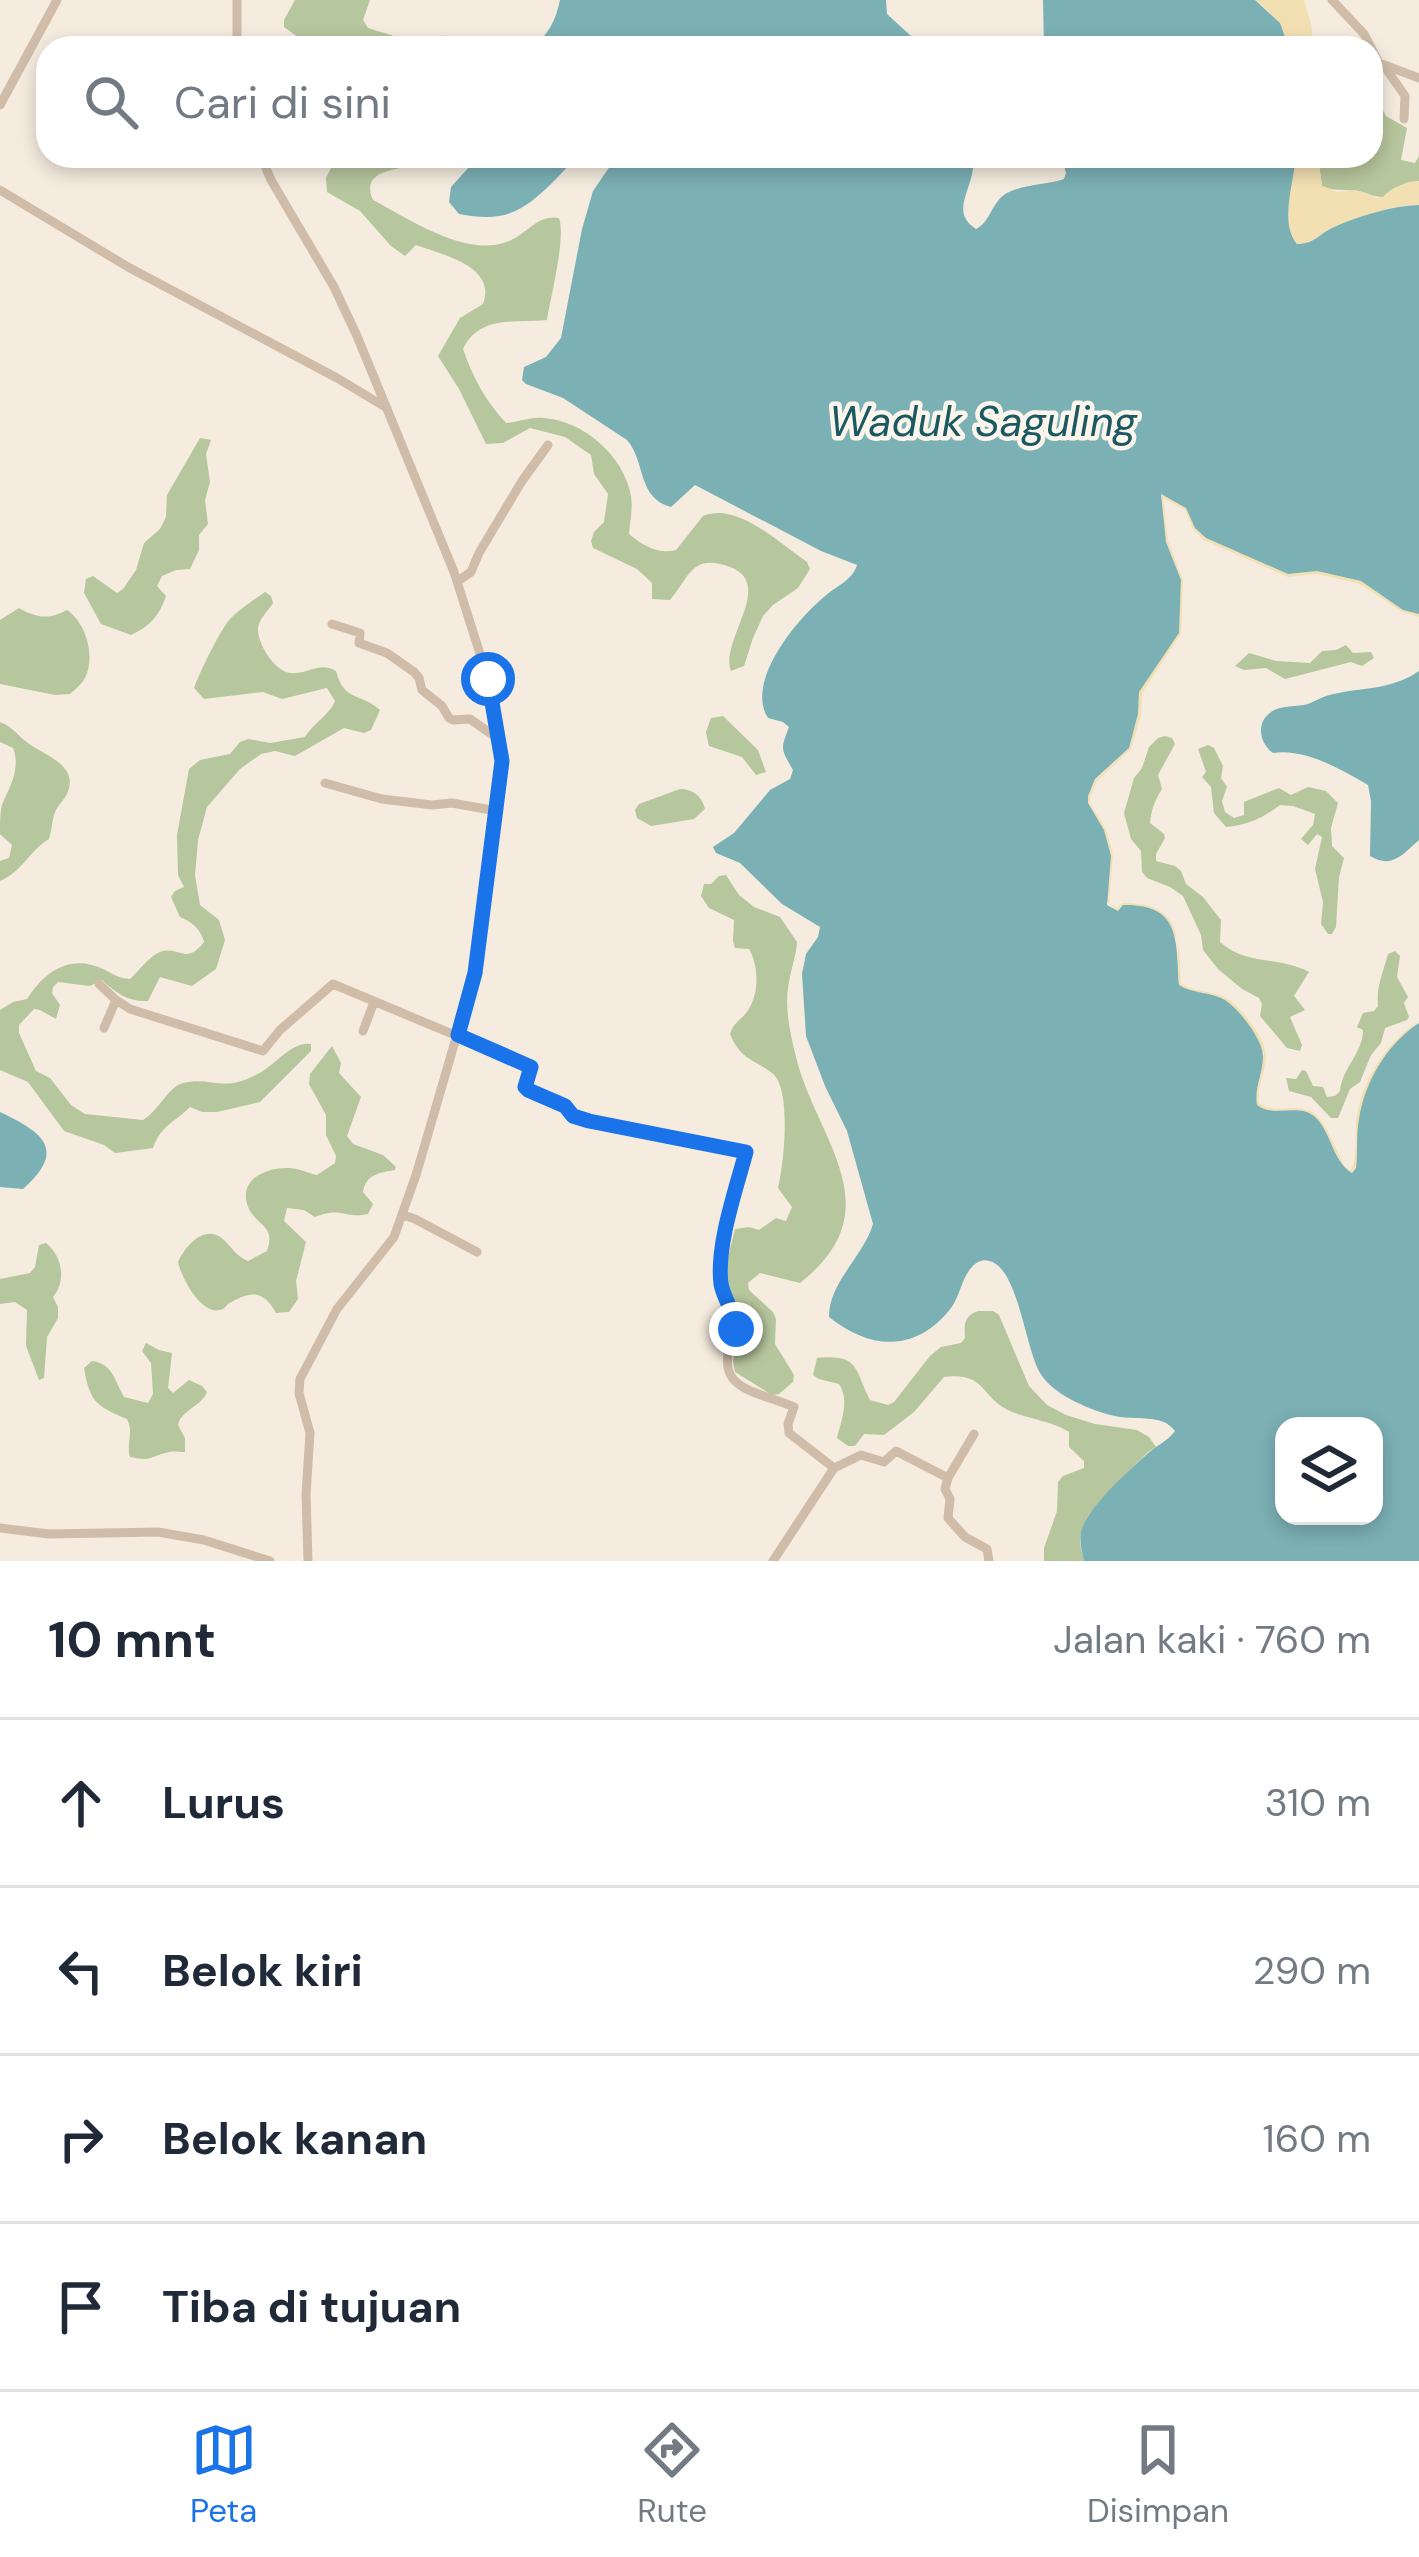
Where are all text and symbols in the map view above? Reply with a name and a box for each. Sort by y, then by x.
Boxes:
search box [36,36,1383,168]
icon: search [78,69,144,135]
text: Cari di sini [174,73,391,132]
water label: Waduk Saguling [829,394,1138,449]
route start [461,652,515,706]
route end [709,1302,763,1356]
map controls [1275,1417,1383,1525]
button: layers [1275,1417,1383,1525]
text: 10 mnt [48,1606,216,1673]
text: Jalan kaki · 760 m [1053,1614,1371,1665]
icon: ahead [48,1770,114,1836]
text: Lurus [162,1773,285,1832]
text: 310 m [1265,1777,1371,1828]
icon: left [48,1938,114,2004]
text: Belok kiri [162,1941,363,2000]
text: 290 m [1253,1945,1371,1996]
icon: right [48,2106,114,2172]
text: Belok kanan [162,2109,427,2168]
text: 160 m [1263,2113,1371,2164]
icon: arrive [48,2274,114,2340]
text: Tiba di tujuan [162,2277,461,2336]
tab: Peta [190,2417,257,2532]
tab: Rute [637,2417,707,2532]
tab: Disimpan [1087,2417,1229,2532]

